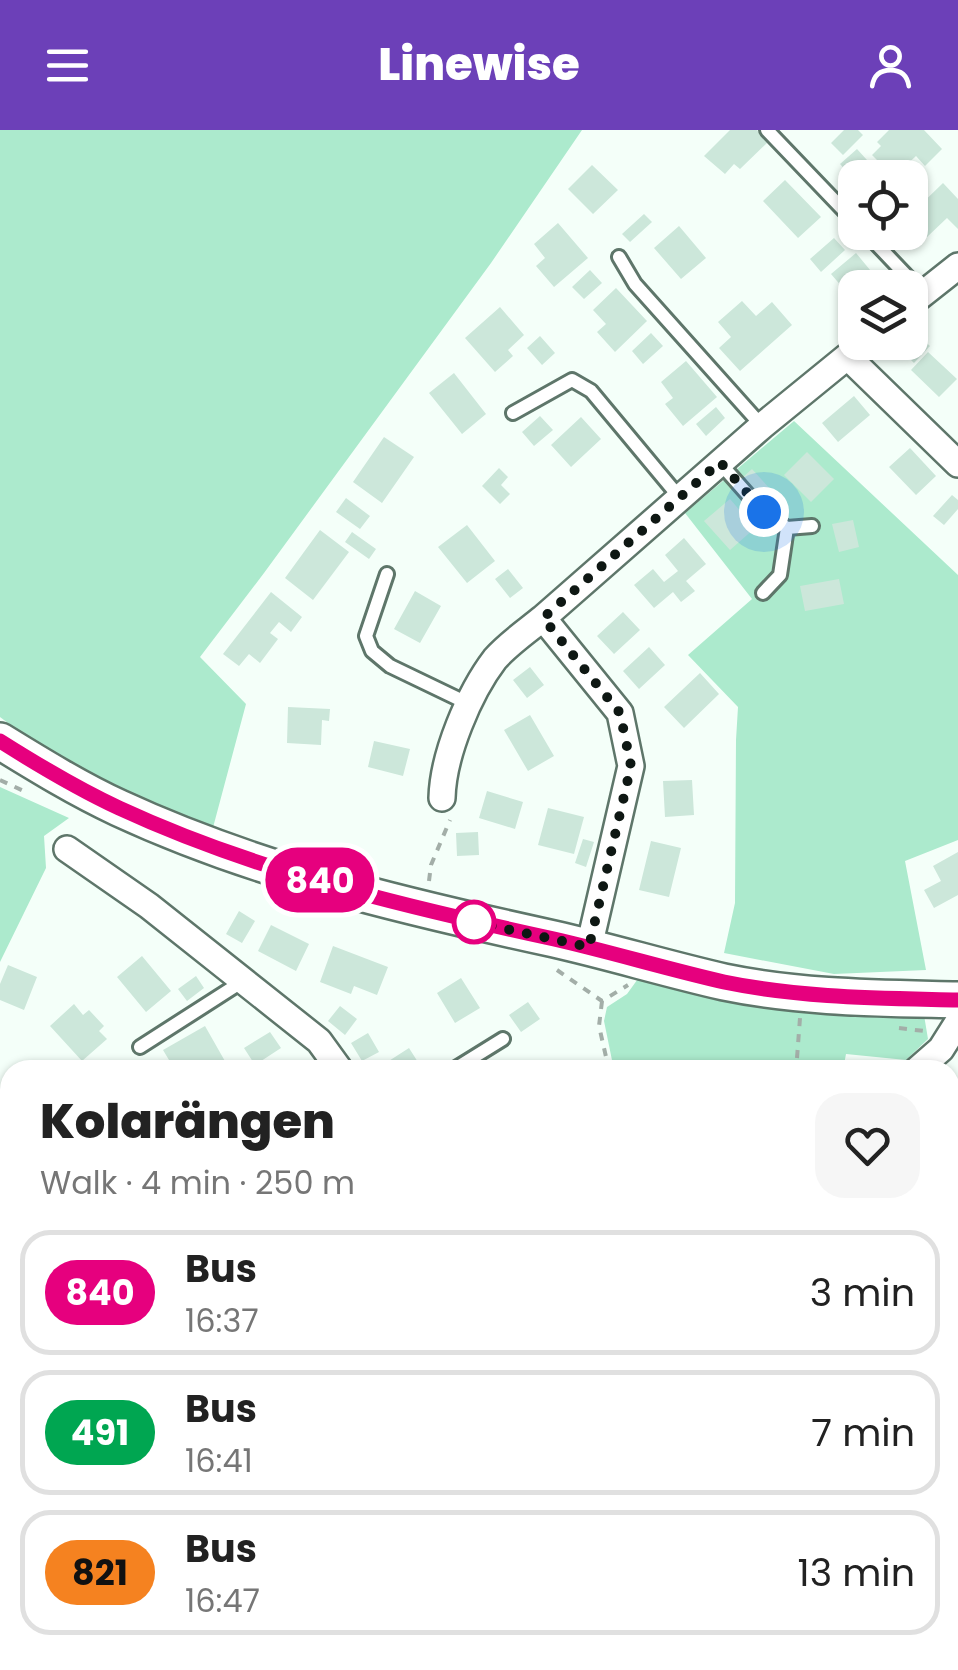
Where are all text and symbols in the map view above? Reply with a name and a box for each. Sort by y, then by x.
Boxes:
text: Linewise [378,33,580,96]
icon: menu [40,38,95,93]
icon: person [863,38,918,93]
map controls [838,160,928,360]
button: locate [838,160,928,250]
button: layers [838,270,928,360]
your location [739,487,789,537]
line badge: 840 [262,848,378,912]
text: 840 [285,856,355,905]
unlabelled marker [453,901,495,943]
text: Kolarängen [40,1088,335,1155]
button: heart [815,1093,920,1198]
text: Walk · 4 min · 250 m [40,1160,355,1205]
text: Bus [185,1242,257,1295]
text: 3 min [810,1266,915,1319]
text: 840 [65,1268,135,1317]
text: 16:37 [185,1298,259,1343]
text: Bus [185,1382,257,1435]
text: 7 min [811,1406,915,1459]
text: 491 [71,1408,129,1457]
text: 16:41 [185,1438,253,1483]
text: Bus [185,1522,257,1575]
text: 13 min [798,1546,915,1599]
text: 821 [72,1548,128,1597]
text: 16:47 [185,1578,260,1623]

